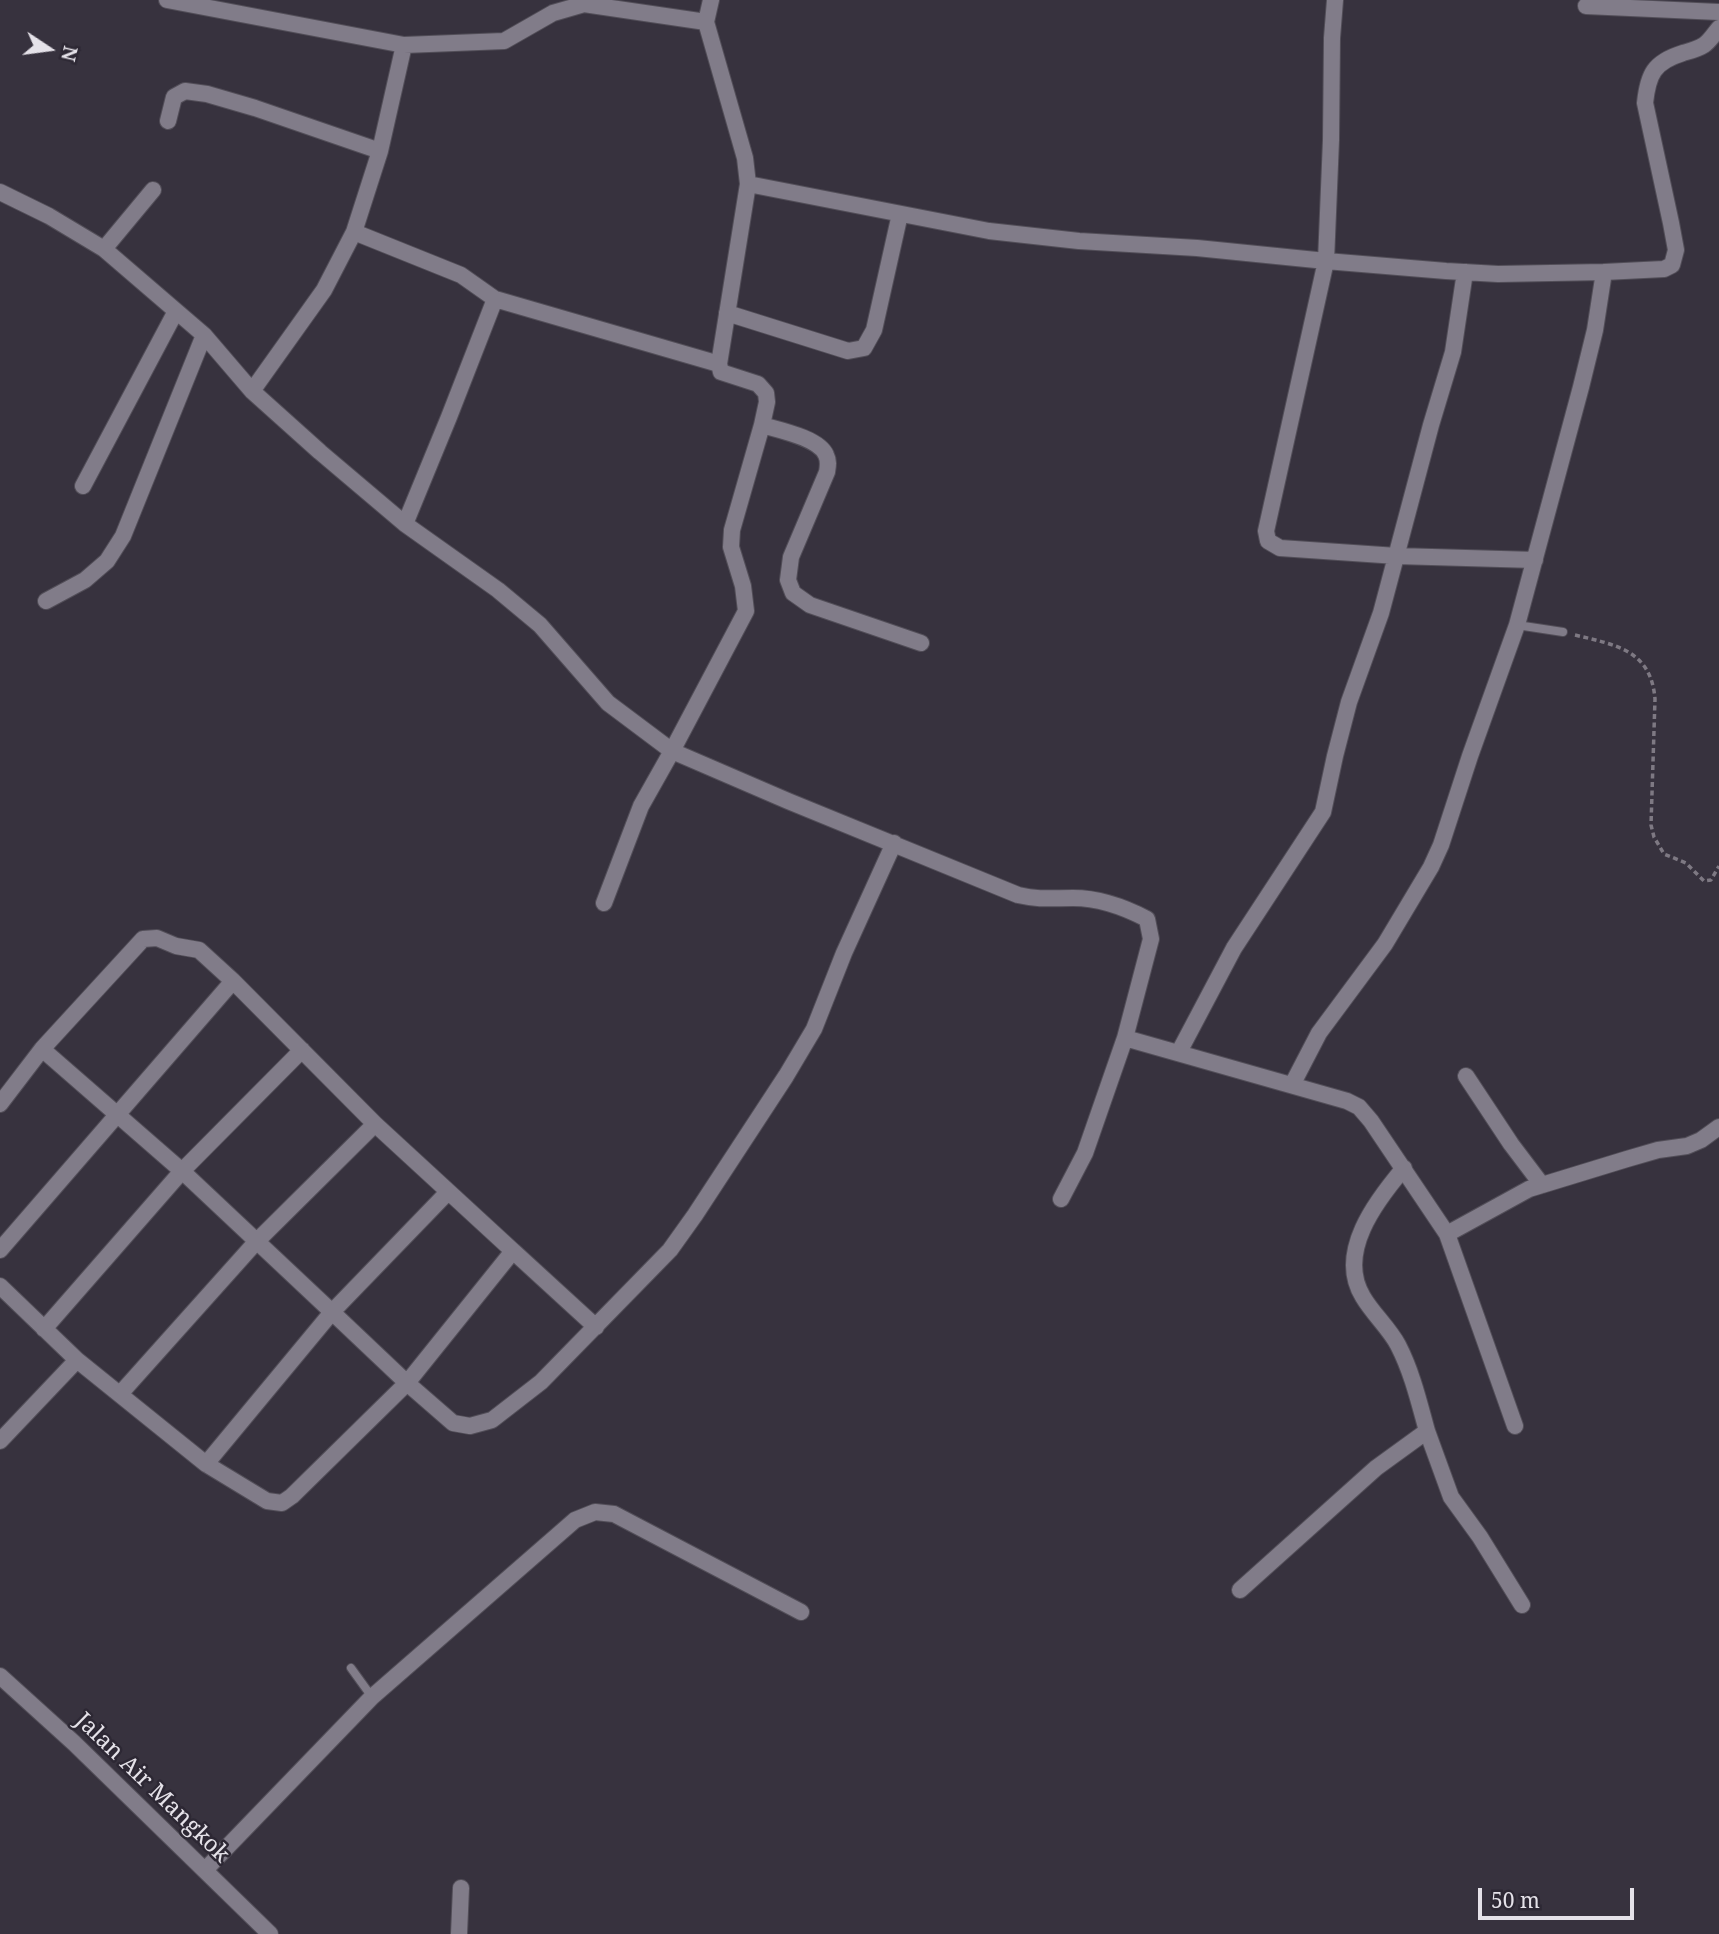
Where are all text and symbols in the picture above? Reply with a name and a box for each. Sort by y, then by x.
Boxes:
north arrow [14,14,84,84]
text: N [55,43,84,64]
street label: Jalan Air Mangkok [69,1707,235,1869]
scale bar [1481,1874,1637,1918]
text: 50 m [1491,1886,1540,1914]

